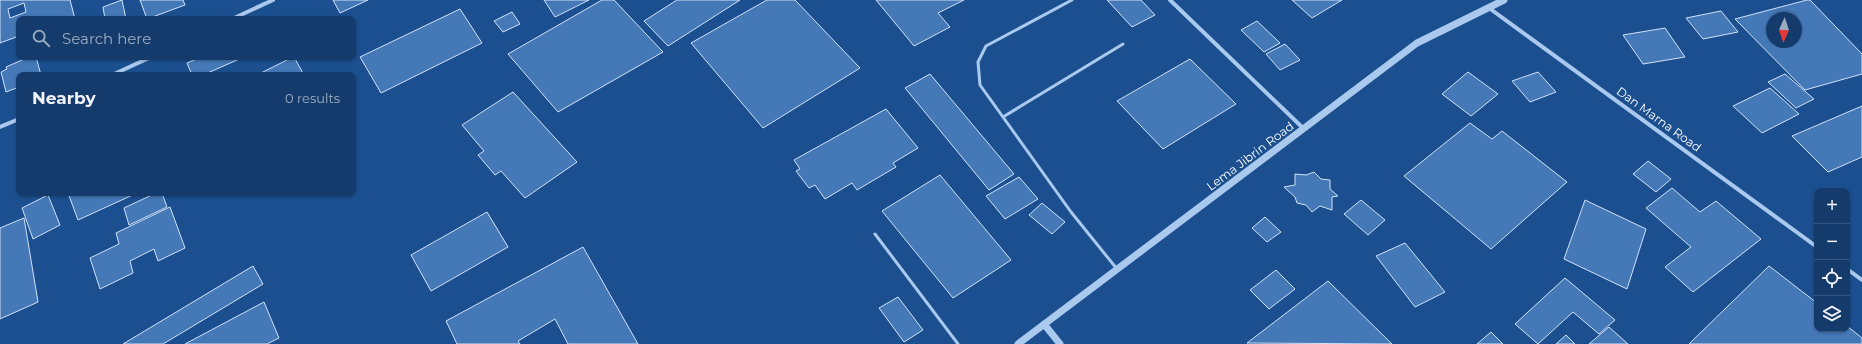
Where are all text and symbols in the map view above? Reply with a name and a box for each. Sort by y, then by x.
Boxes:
north arrow [1766,12,1802,48]
search box [16,16,356,60]
icon: search [30,27,52,49]
text: Search here [62,29,151,48]
street label: Dan Marna Road [1614,83,1704,155]
text: Nearby [32,88,96,108]
text: 0 results [285,90,340,106]
street label: Lema Jibrin Road [1204,118,1296,194]
map controls [1814,188,1850,332]
button: + [1814,188,1850,224]
button: − [1814,224,1850,260]
button: locate [1814,260,1850,296]
button: layers [1814,296,1850,332]

